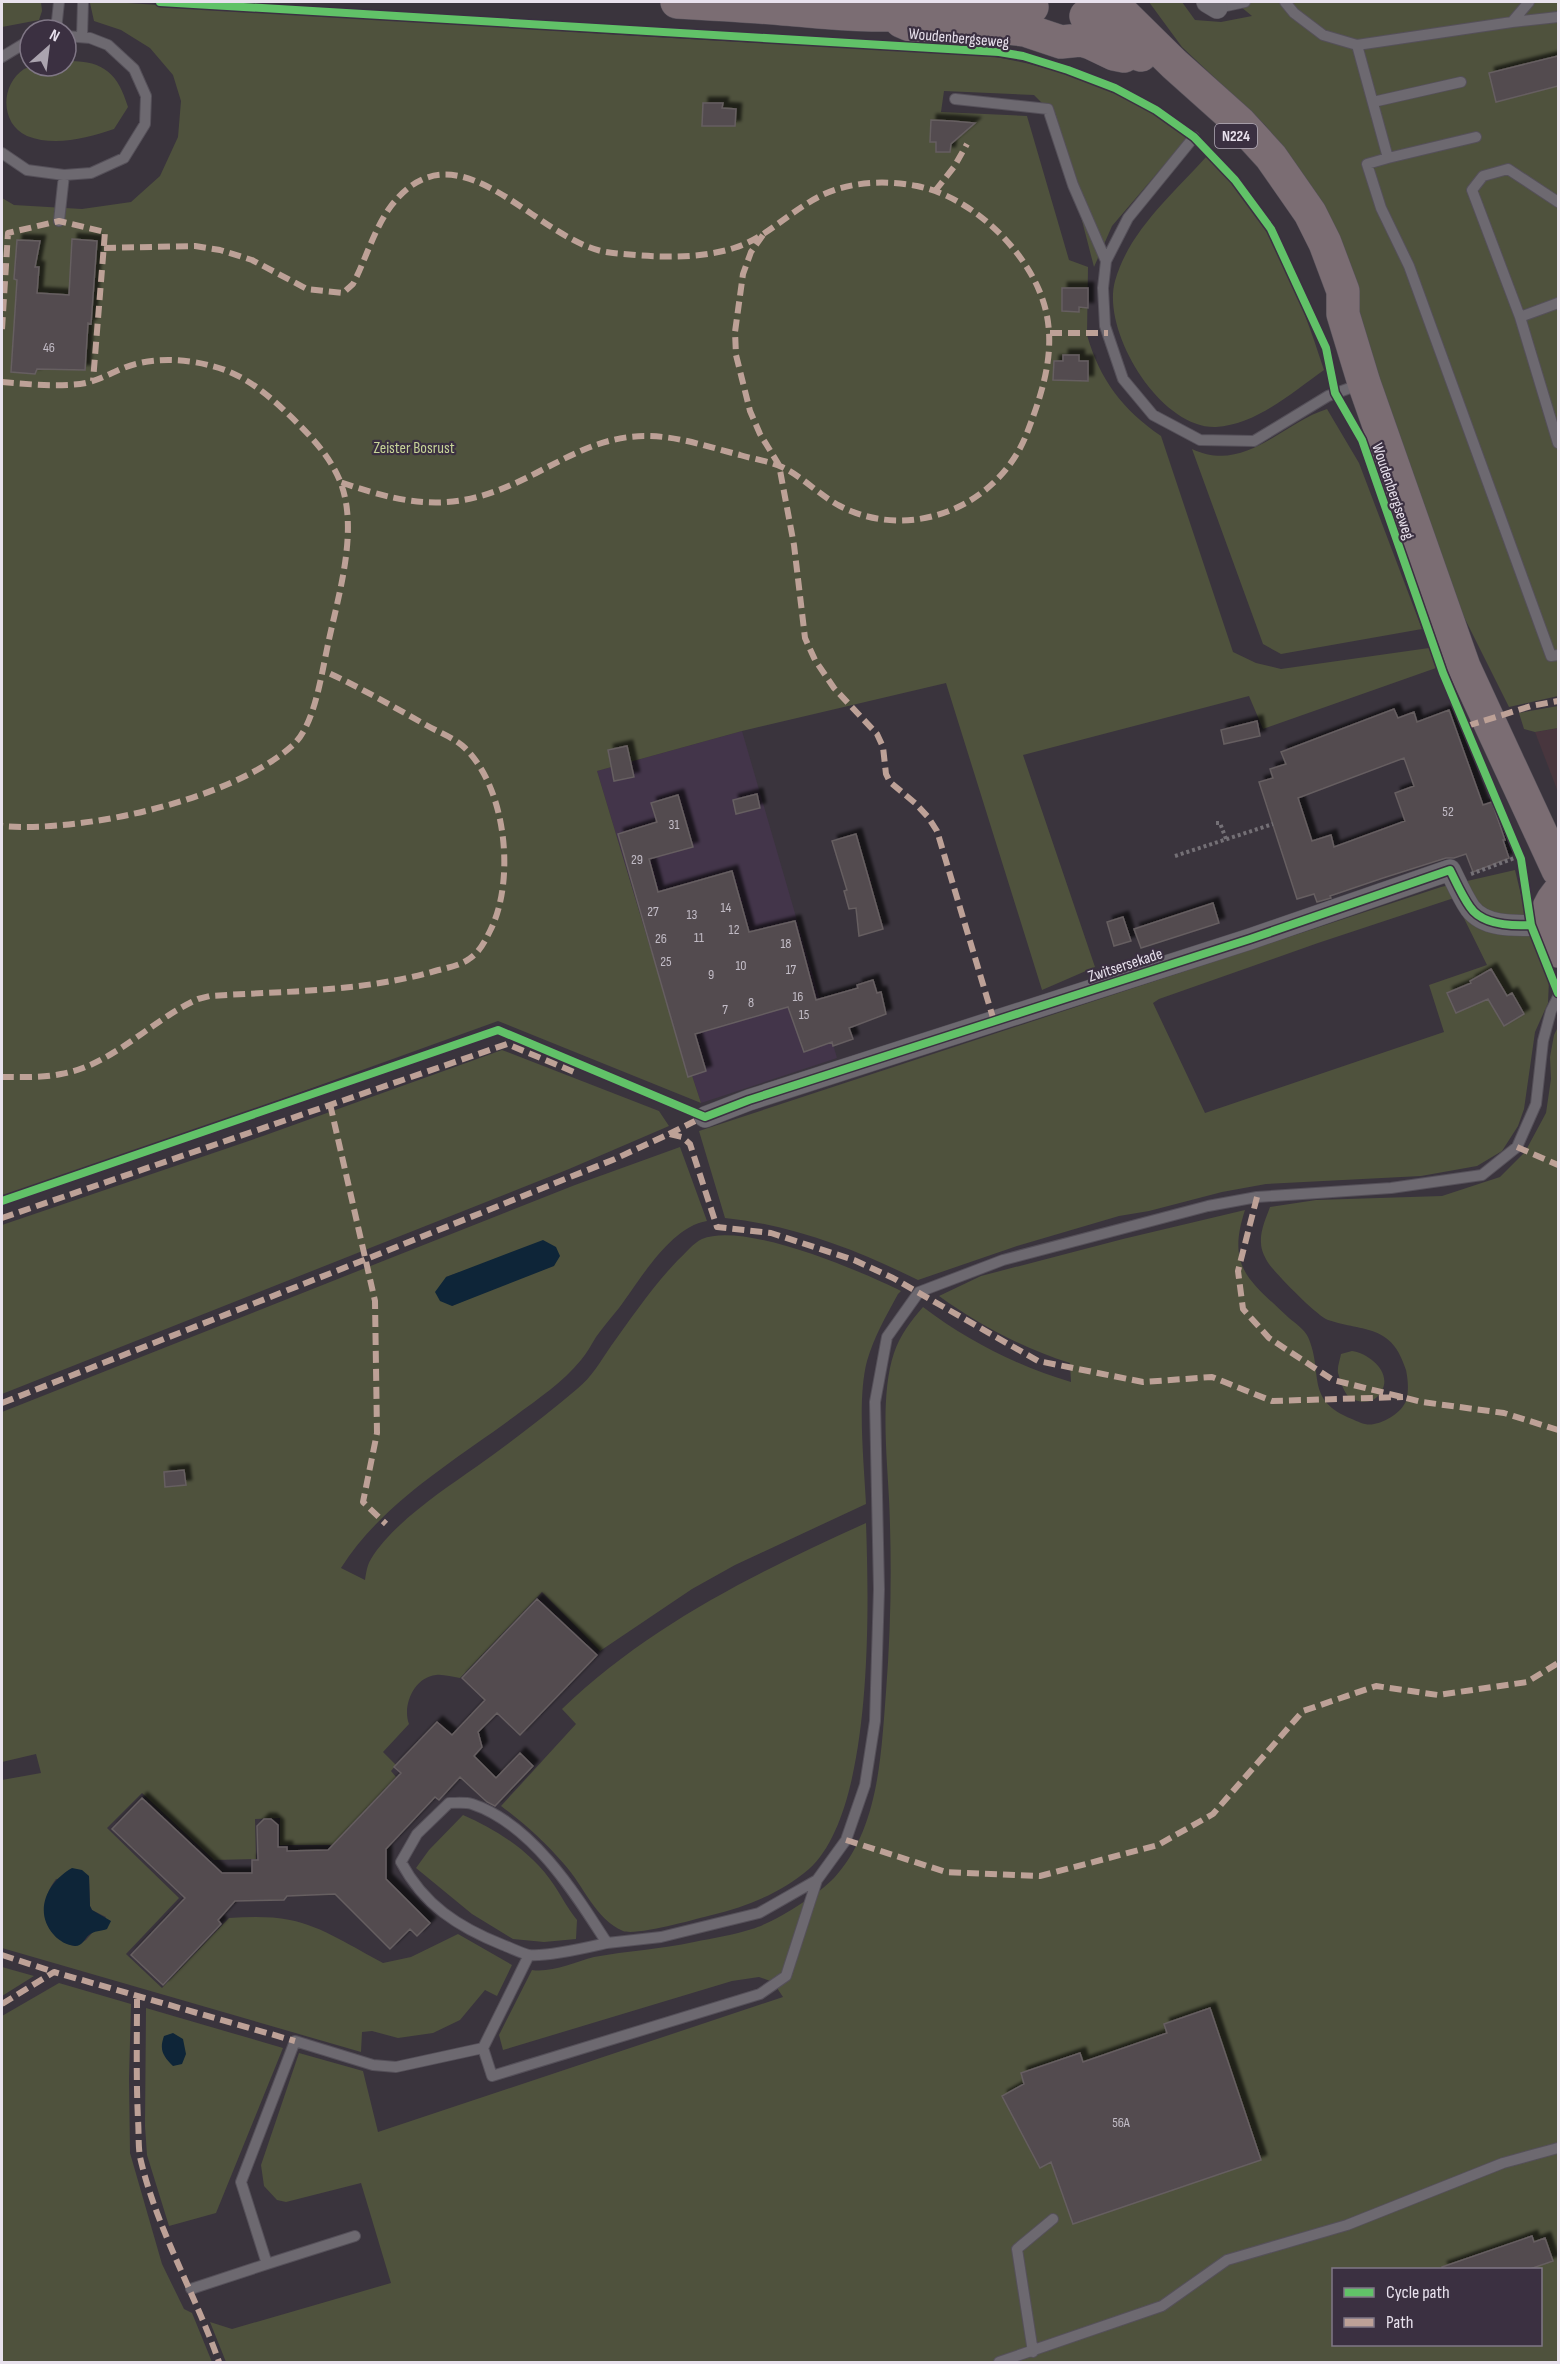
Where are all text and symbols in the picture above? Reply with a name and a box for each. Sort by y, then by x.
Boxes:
north arrow [18,18,78,78]
street label: Woudenbergseweg [908,25,1010,52]
text: N [46,26,63,46]
road number: N224 [1215,124,1257,148]
house number: 46 [43,339,55,356]
park label: Zeister Bosrust [373,439,455,458]
street label: Woudenbergseweg [1367,441,1418,542]
house number: 52 [1442,803,1454,820]
house number: 31 [669,816,679,833]
house number: 29 [631,851,643,868]
house number: 14 [721,899,732,916]
house number: 27 [647,903,659,920]
house number: 13 [687,906,698,923]
house number: 12 [729,921,740,938]
house number: 11 [694,929,704,946]
house number: 26 [655,930,667,947]
house number: 18 [780,935,792,952]
street label: Zwitsersekade [1086,944,1165,986]
house number: 25 [660,953,672,970]
house number: 10 [735,957,747,974]
house number: 17 [786,961,797,978]
house number: 9 [708,966,714,983]
house number: 16 [792,988,804,1005]
house number: 8 [748,994,754,1011]
house number: 7 [722,1001,728,1018]
house number: 15 [799,1006,810,1023]
house number: 56A [1112,2114,1131,2131]
legend [1332,2268,1542,2346]
text: Cycle path [1386,2282,1450,2303]
text: Path [1386,2312,1414,2333]

